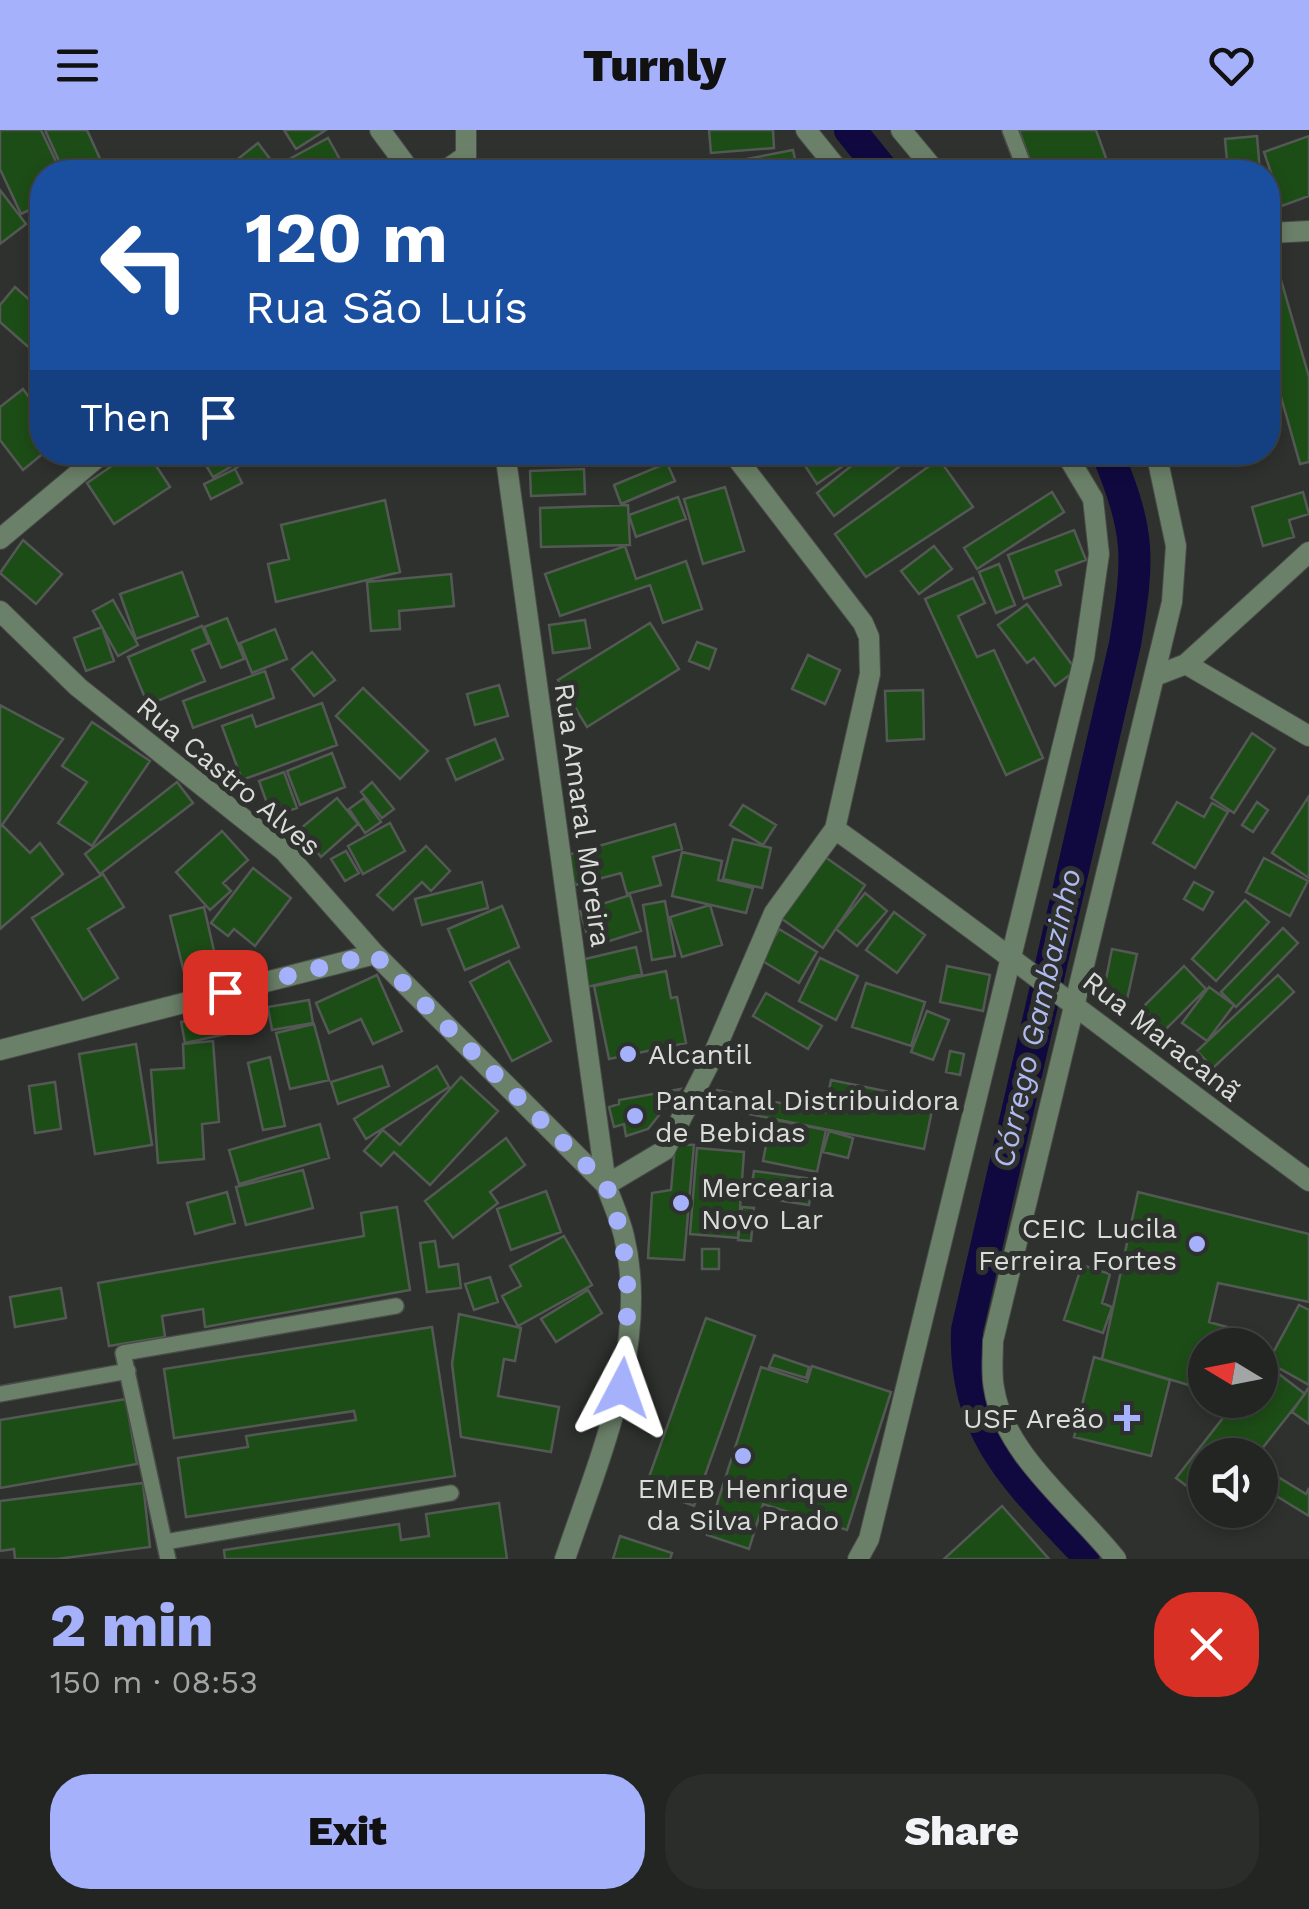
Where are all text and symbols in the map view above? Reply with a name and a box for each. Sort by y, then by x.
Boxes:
icon: menu [50,38,105,93]
icon: heart [1204,38,1259,93]
text: Turnly [583,39,726,92]
text: 120 m [245,197,448,279]
icon: left [80,200,210,330]
text: Rua São Luís [245,281,528,334]
icon: arrive [191,390,246,445]
text: Then [80,396,171,440]
street label: Rua Amaral Moreira [548,681,617,949]
street label: Rua Castro Alves [130,690,327,863]
water label: Córrego Gambazinho [985,865,1088,1171]
pin [183,950,268,1035]
street label: Rua Maracanã [1076,964,1247,1108]
icon: arrive [198,965,253,1020]
place label: Alcantil [648,1038,752,1071]
marker: Alcantil [617,1043,639,1065]
place label: Pantanal Distribuidora de Bebidas [655,1084,959,1149]
marker: Pantanal Distribuidora de Bebidas [624,1105,646,1127]
place label: Mercearia Novo Lar [701,1171,834,1236]
marker: Mercearia Novo Lar [670,1192,692,1214]
place label: CEIC Lucila Ferreira Fortes [978,1212,1177,1277]
marker: CEIC Lucila Ferreira Fortes [1186,1233,1208,1255]
north arrow [1188,1328,1278,1418]
map controls [1188,1328,1278,1528]
position arrow [570,1336,674,1440]
place label: USF Areão [963,1402,1104,1435]
marker: USF Areão [1114,1405,1140,1431]
button: sound [1188,1438,1278,1528]
marker: EMEB Henrique da Silva Prado [732,1445,754,1467]
place label: EMEB Henrique da Silva Prado [637,1472,849,1537]
text: 2 min [50,1590,214,1661]
button: close [1154,1592,1259,1697]
text: 150 m · 08:53 [50,1663,258,1701]
button: Exit [50,1774,645,1889]
button: Share [665,1774,1259,1889]

